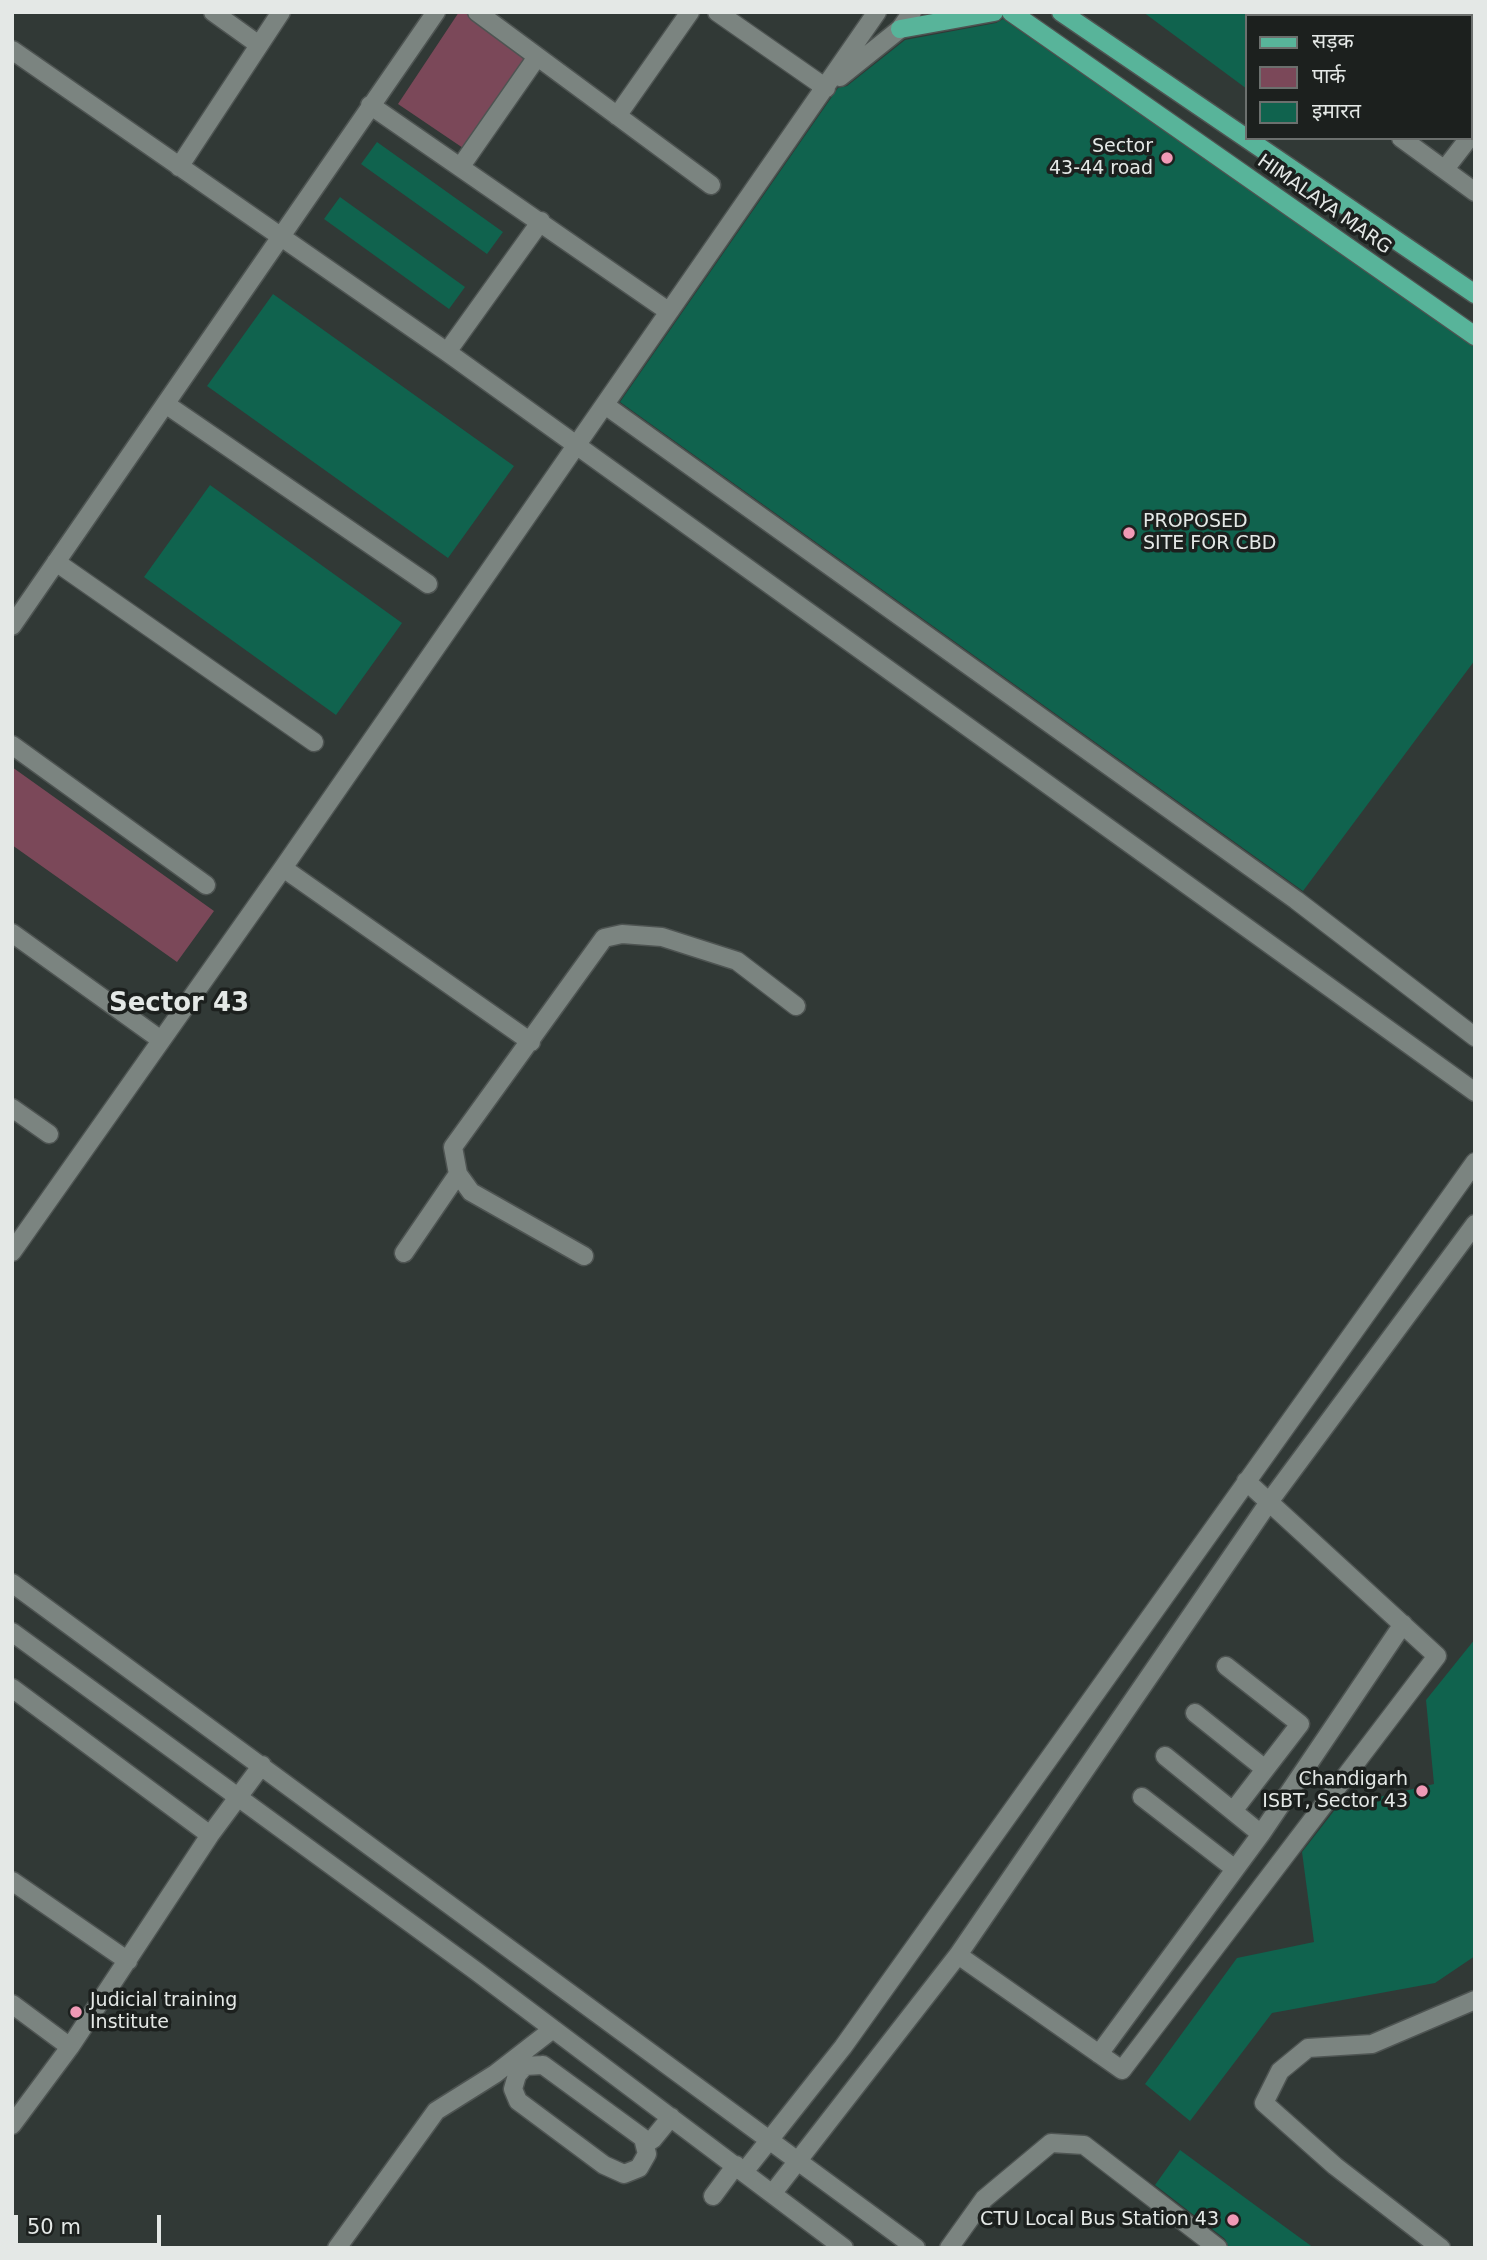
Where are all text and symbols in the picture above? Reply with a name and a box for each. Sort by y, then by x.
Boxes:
legend [1246,14,1473,140]
text: सड़क [1312,29,1354,53]
text: पार्क [1312,64,1346,88]
text: इमारत [1312,99,1361,123]
place label: Sector 43-44 road [1049,136,1153,180]
marker: Sector 43-44 road [1159,150,1175,166]
street label: HIMALAYA MARG [1253,150,1395,260]
place label: PROPOSED SITE FOR CBD [1143,511,1276,555]
marker: PROPOSED SITE FOR CBD [1121,525,1137,541]
district label: Sector 43 [109,988,249,1020]
place label: Chandigarh ISBT, Sector 43 [1262,1769,1408,1813]
marker: Chandigarh ISBT, Sector 43 [1414,1783,1430,1799]
place label: Judicial training Institute [90,1990,237,2034]
marker: Judicial training Institute [68,2004,84,2020]
scale bar [18,2200,164,2244]
place label: CTU Local Bus Station 43 [980,2209,1219,2231]
marker: CTU Local Bus Station 43 [1225,2212,1241,2228]
text: 50 m [27,2215,81,2239]

